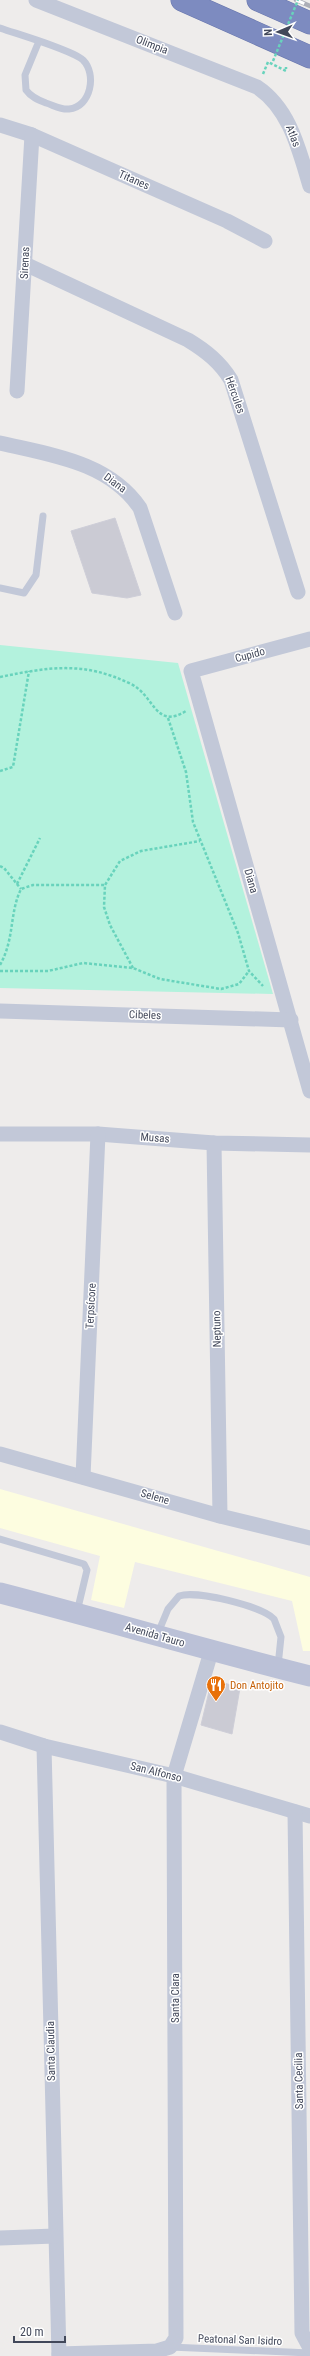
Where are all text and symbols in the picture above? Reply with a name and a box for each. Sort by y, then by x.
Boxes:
north arrow [258,12,298,52]
text: N [262,28,275,36]
street label: Olimpia [134,33,170,57]
street label: Atlas [283,123,303,149]
street label: Titanes [117,167,151,193]
street label: Sirenas [18,247,32,279]
street label: Hércules [222,375,248,415]
street label: Diana [101,470,129,496]
street label: Cupido [234,645,267,665]
street label: Diana [241,867,261,895]
street label: Cibeles [129,1008,161,1022]
street label: Musas [140,1131,170,1145]
street label: Terpsícore [83,1283,99,1329]
street label: Neptuno [210,1310,224,1348]
street label: Selene [139,1487,171,1507]
street label: Avenida Tauro [124,1620,187,1650]
restaurant icon: Don Antojito [205,1674,227,1702]
place label: Don Antojito [230,1679,284,1692]
street label: San Alfonso [129,1759,184,1785]
street label: Santa Clara [169,1973,182,2023]
street label: Santa Claudia [44,2021,58,2081]
street label: Santa Cecilia [292,2053,306,2109]
scale bar [14,2318,65,2344]
text: 20 m [20,2325,44,2339]
street label: Peatonal San Isidro [198,2332,283,2348]

